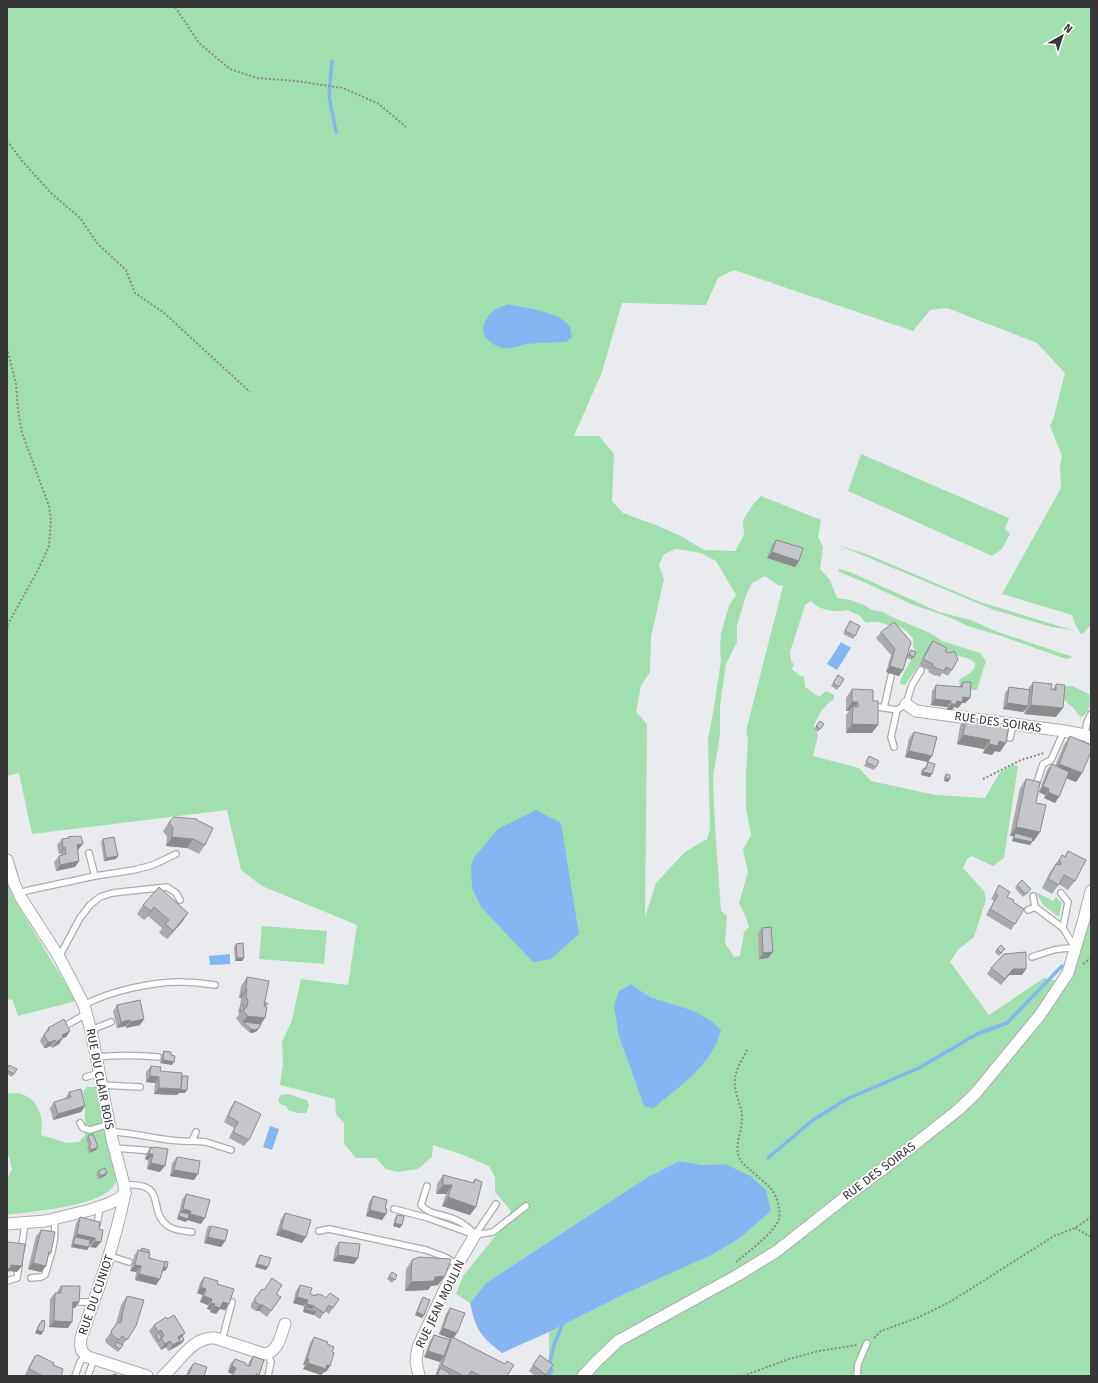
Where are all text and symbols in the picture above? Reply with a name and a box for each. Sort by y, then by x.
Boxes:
north arrow [1042,16,1082,56]
text: N [1061,21,1075,36]
street label: RUE DES SOIRAS [954,709,1043,735]
street label: RUE DU CLAIR BOIS [83,1027,117,1131]
street label: RUE DES SOIRAS [840,1139,919,1203]
street label: RUE DU CUNIOT [76,1252,117,1337]
street label: RUE JEAN MOULIN [413,1258,467,1350]

